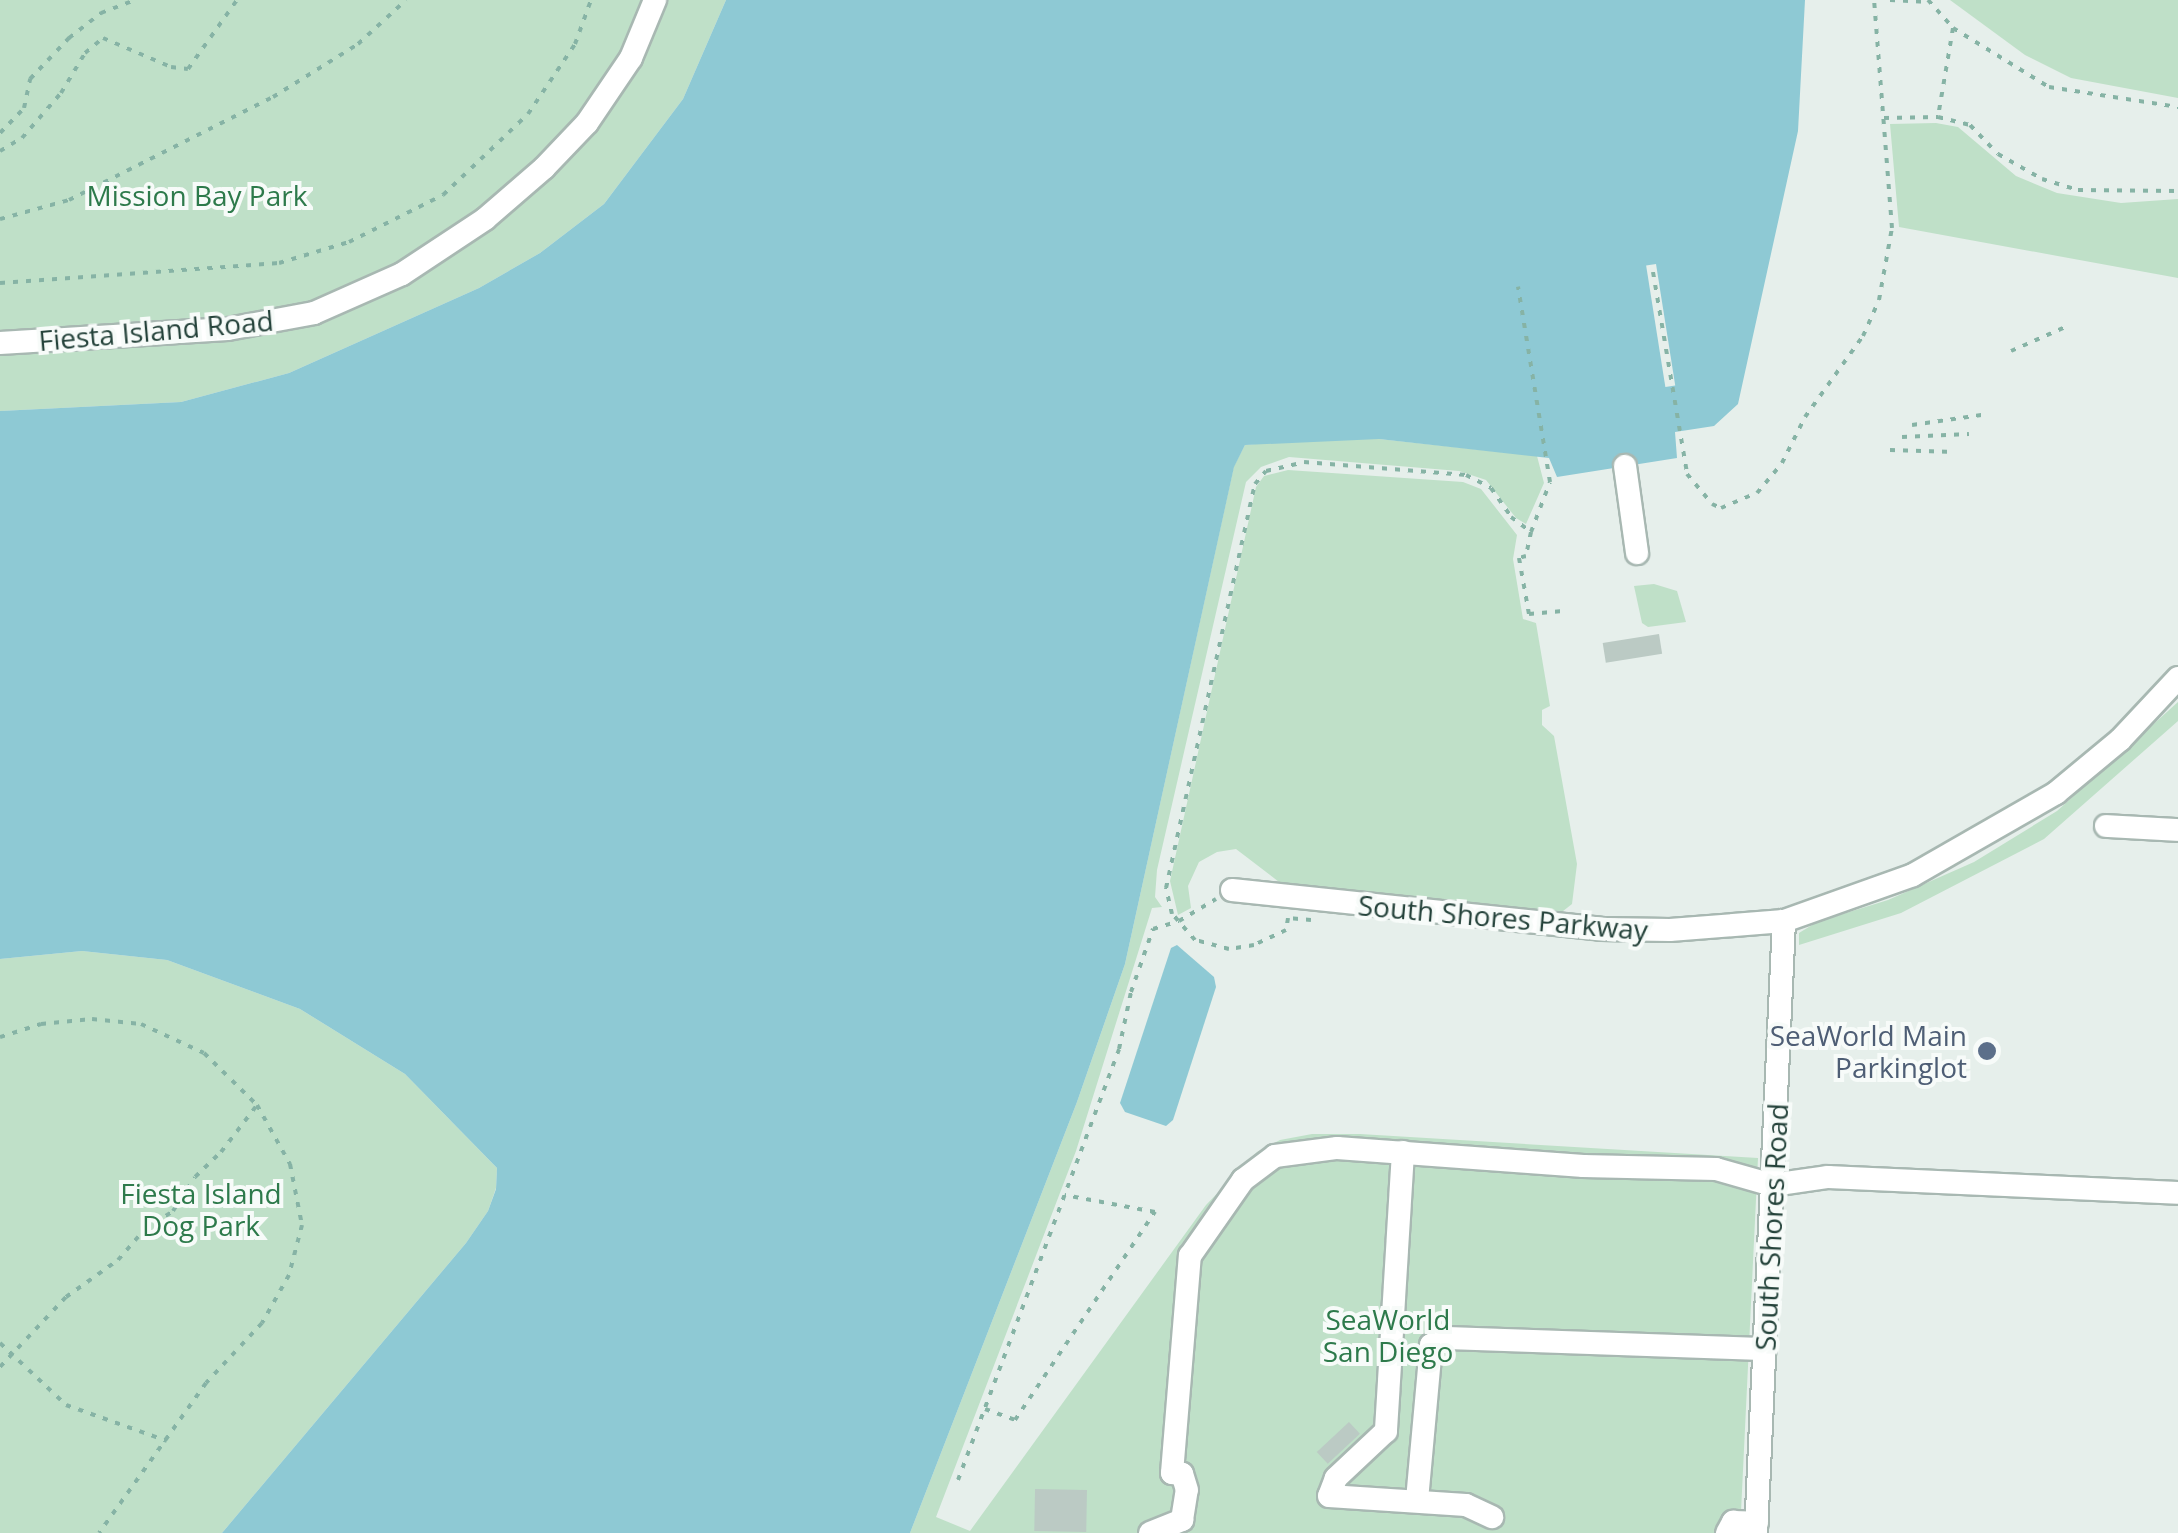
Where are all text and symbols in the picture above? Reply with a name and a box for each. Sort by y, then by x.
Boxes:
park label: Mission Bay Park [87,178,307,212]
street label: Fiesta Island Road [37,303,275,357]
street label: South Shores Parkway [1357,888,1649,946]
place label: SeaWorld Main Parkinglot [1770,1018,1967,1084]
marker: SeaWorld Main Parkinglot [1976,1040,1998,1062]
street label: South Shores Road [1748,1102,1794,1352]
park label: Fiesta Island Dog Park [120,1176,282,1242]
park label: SeaWorld San Diego [1323,1302,1453,1368]

